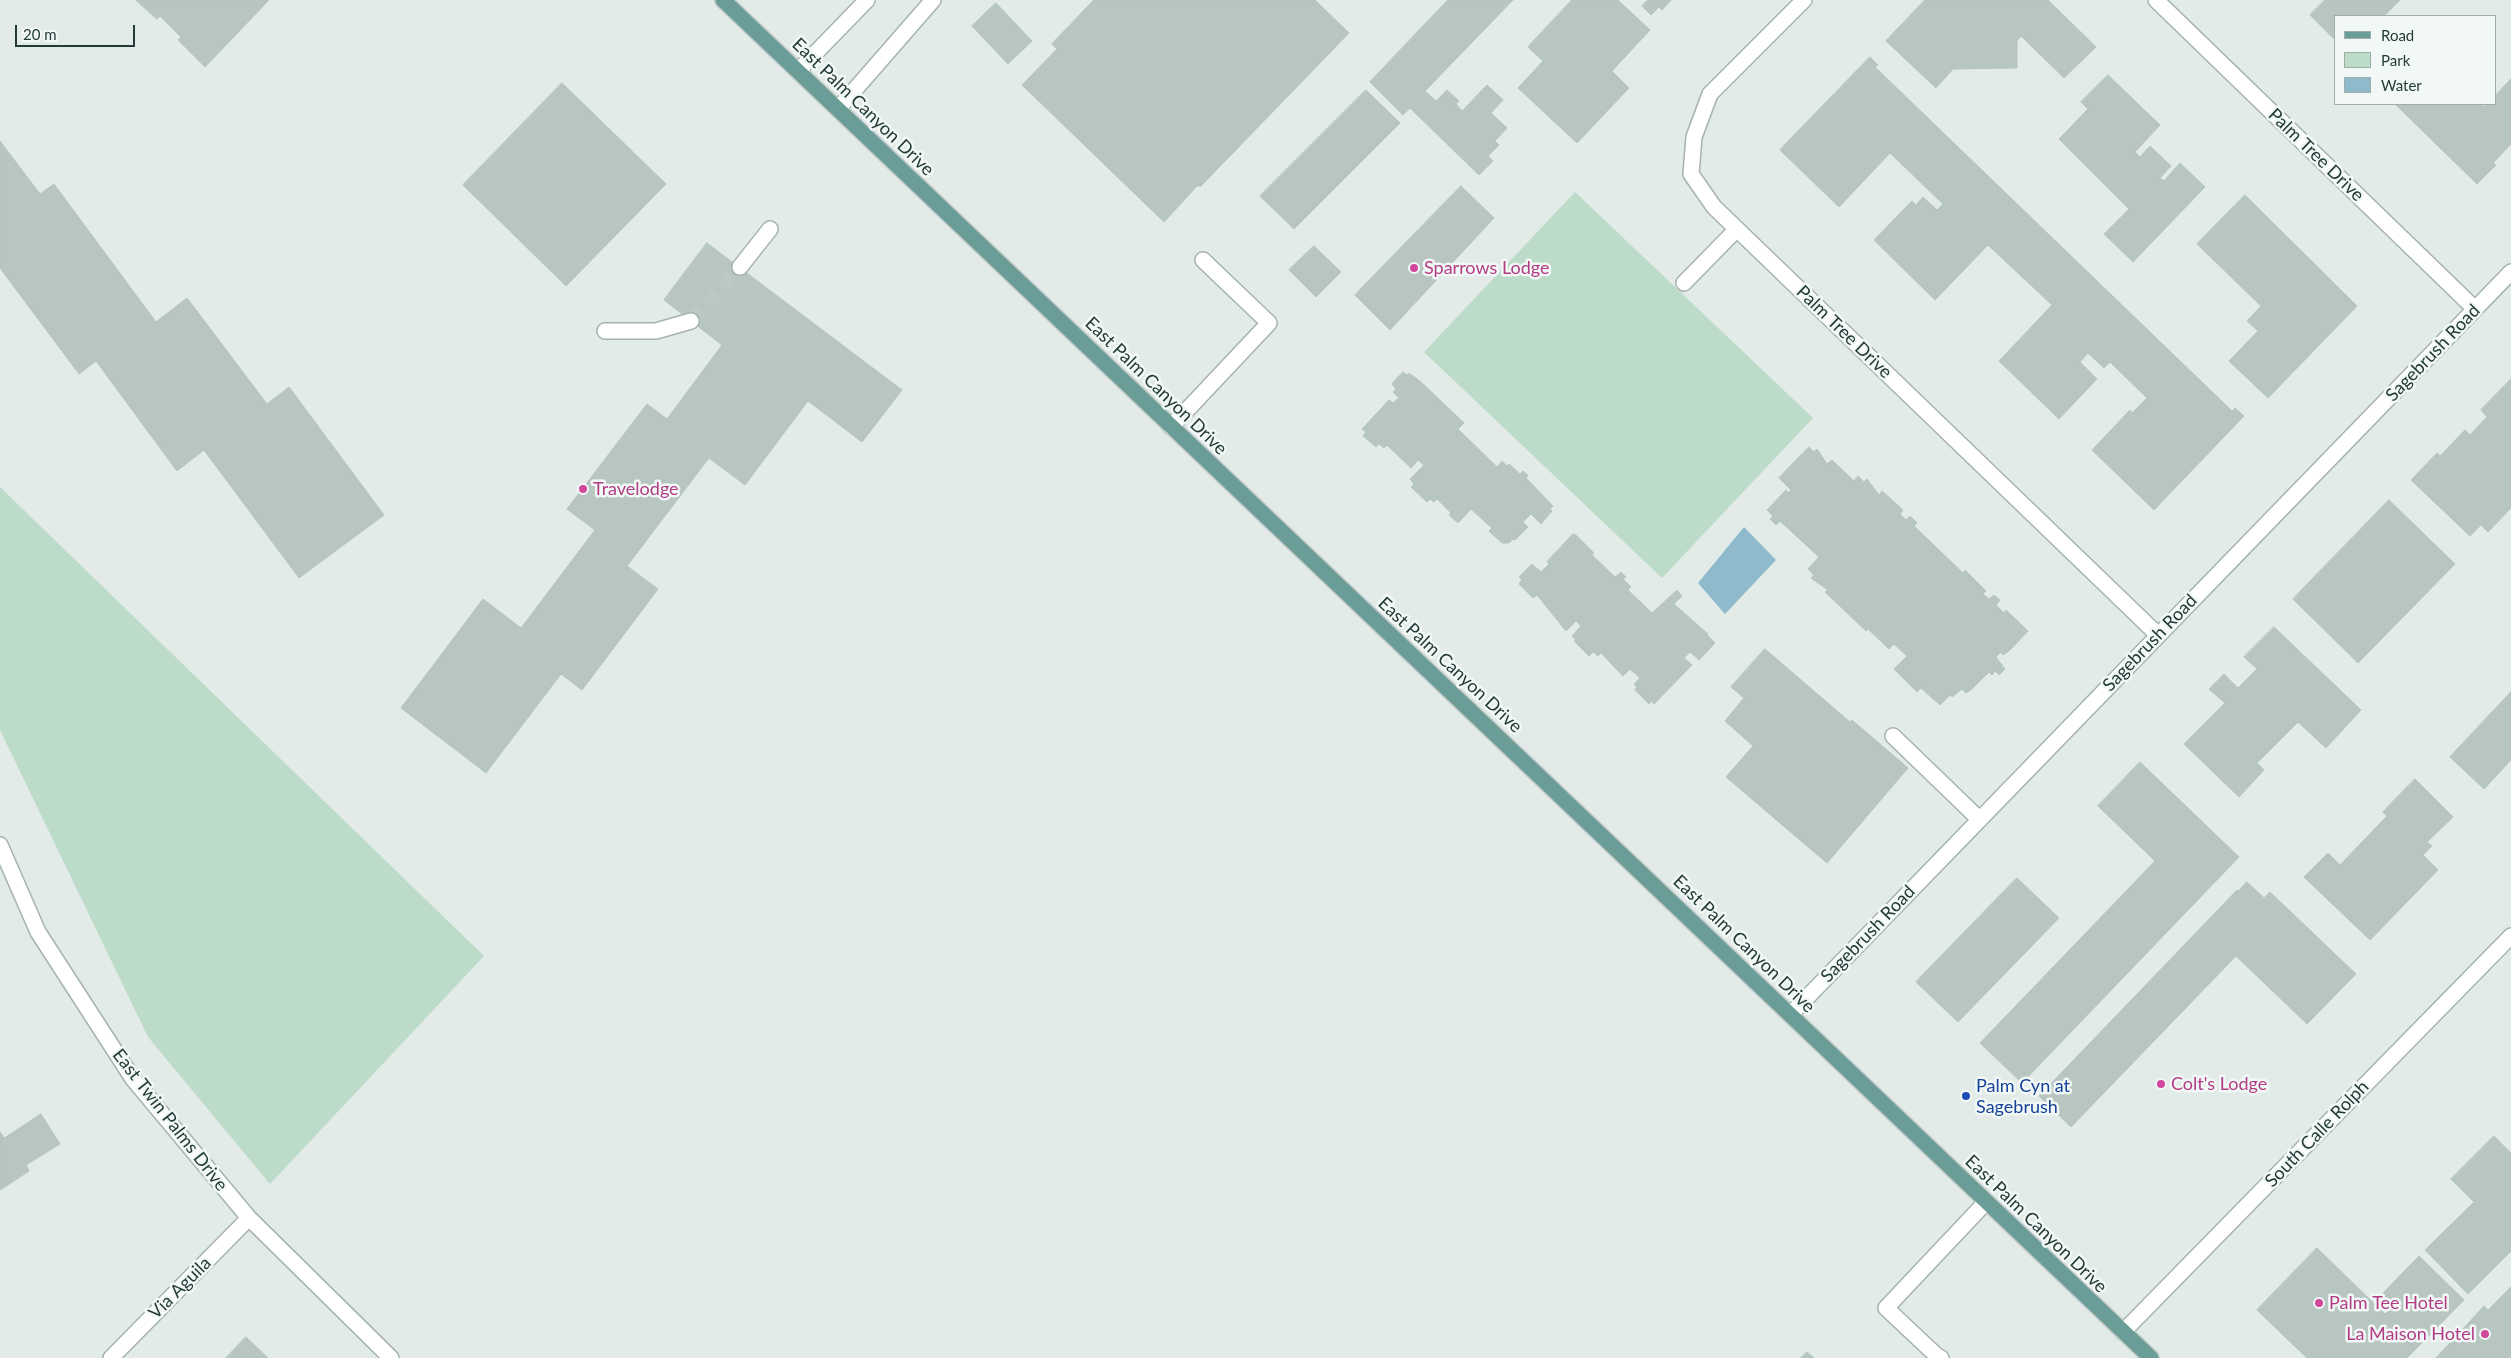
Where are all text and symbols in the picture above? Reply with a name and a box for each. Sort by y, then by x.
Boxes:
scale bar [18,15,138,47]
legend [2334,15,2496,105]
text: 20 m [23,25,57,43]
text: Road [2381,26,2414,44]
street label: East Palm Canyon Drive [788,34,938,180]
text: Park [2381,51,2410,69]
text: Water [2381,76,2422,94]
street label: Palm Tree Drive [2264,104,2368,206]
place label: Sparrows Lodge [1424,257,1549,279]
marker: Sparrows Lodge [1408,262,1420,274]
street label: Palm Tree Drive [1792,281,1896,383]
street label: Sagebrush Road [2381,300,2485,406]
street label: East Palm Canyon Drive [1081,313,1231,459]
place label: Travelodge [593,478,679,500]
marker: Travelodge [577,483,589,495]
street label: Sagebrush Road [2098,590,2202,696]
street label: East Palm Canyon Drive [1374,593,1526,737]
street label: East Palm Canyon Drive [1669,871,1819,1017]
street label: Sagebrush Road [1816,881,1920,987]
street label: East Twin Palms Drive [108,1045,232,1195]
place label: Colt's Lodge [2171,1073,2267,1095]
place label: Palm Cyn at Sagebrush [1976,1075,2070,1118]
street label: South Calle Rolph [2261,1076,2373,1192]
marker: Colt's Lodge [2155,1078,2167,1090]
marker: Palm Cyn at Sagebrush [1960,1090,1972,1102]
street label: East Palm Canyon Drive [1961,1151,2111,1297]
street label: Via Aguila [144,1252,216,1324]
place label: Palm Tee Hotel [2329,1292,2448,1314]
marker: Palm Tee Hotel [2313,1297,2325,1309]
place label: La Maison Hotel [2346,1323,2475,1345]
marker: La Maison Hotel [2479,1328,2491,1340]

